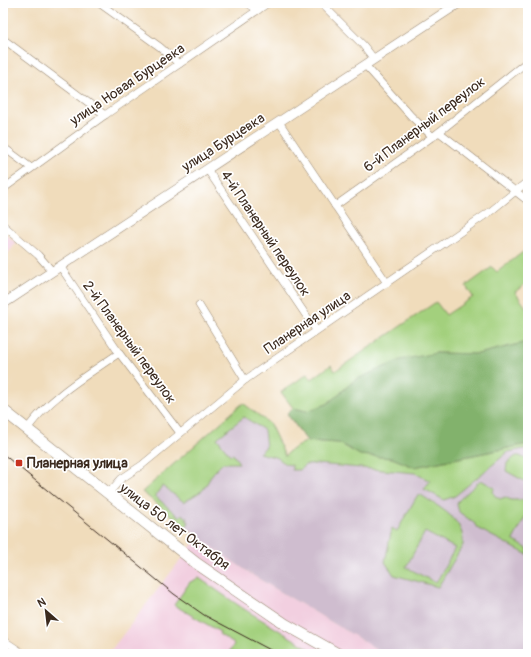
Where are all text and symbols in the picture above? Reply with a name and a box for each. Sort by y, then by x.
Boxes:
street label: улица Новая Бурцевка [66,40,188,130]
street label: 6-й Планерный переулок [360,73,489,176]
street label: улица Бурцевка [178,109,268,176]
street label: 4-й Планерный переулок [217,167,314,299]
street label: 2-й Планерный переулок [79,278,180,407]
street label: Планерная улица [261,287,354,358]
place label: Планерная улица [27,455,128,472]
marker: Планерная улица [14,458,24,468]
street label: улица 50 лет Октября [116,479,233,573]
north arrow [26,591,66,631]
text: N [35,595,48,610]

